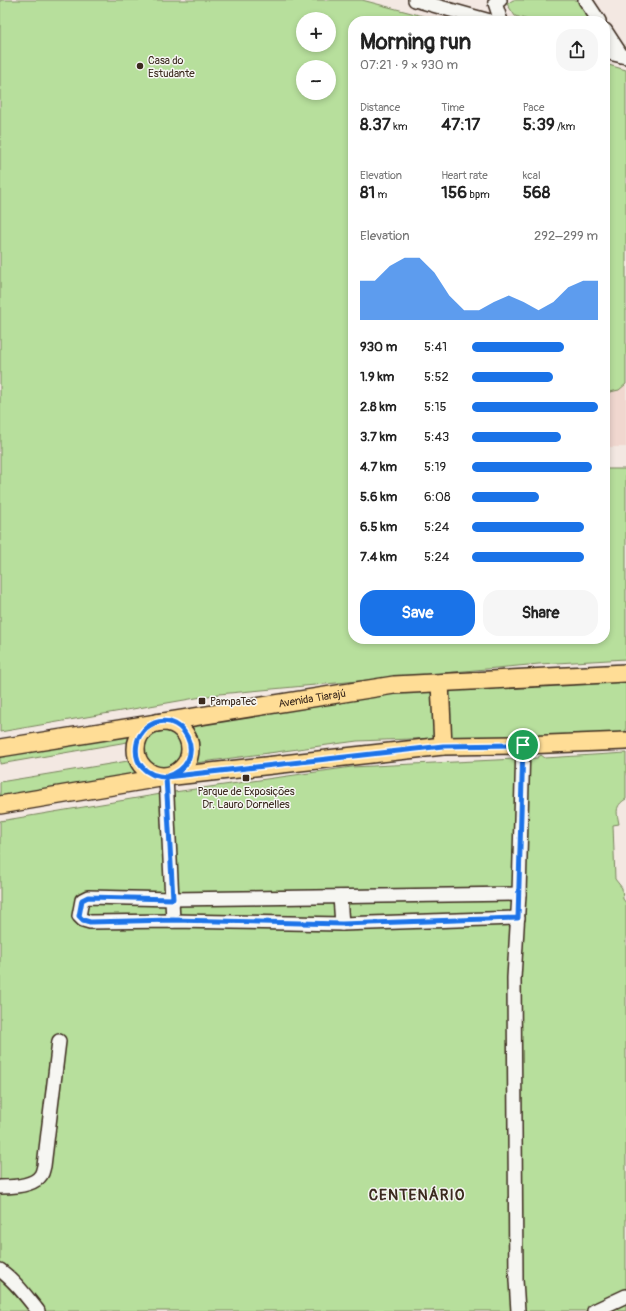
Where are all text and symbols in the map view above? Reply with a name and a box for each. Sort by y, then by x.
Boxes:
map controls [296,12,336,100]
button: + [296,12,336,52]
text: Morning run [360,28,471,56]
button: share [556,29,598,71]
place label: Casa do Estudante [148,54,195,80]
text: 07:21 · 9 × 930 m [360,57,458,73]
button: − [296,60,336,100]
marker: Casa do Estudante [135,61,145,71]
text: Distance [360,101,400,114]
text: Time [441,101,464,114]
text: Pace [523,101,544,114]
text: 8.37 [360,114,391,135]
text: 47:17 [441,114,480,135]
text: 5:39 [523,114,555,135]
text: km [391,120,408,133]
text: /km [555,120,575,133]
text: Elevation [360,169,402,182]
text: Heart rate [441,169,488,182]
text: kcal [523,169,541,182]
text: 81 [360,182,375,203]
text: 156 [441,182,467,203]
text: 568 [523,182,550,203]
text: m [375,188,387,201]
text: bpm [467,188,490,201]
text: Elevation [360,228,410,244]
text: 292–299 m [534,228,598,244]
text: 930 m [360,339,397,355]
text: 5:41 [424,339,447,355]
text: 1.9 km [360,369,394,385]
text: 5:52 [424,369,449,385]
text: 2.8 km [360,399,396,415]
text: 5:15 [424,399,447,415]
text: 3.7 km [360,429,397,445]
text: 5:43 [424,429,449,445]
text: 4.7 km [360,459,397,475]
text: 5:19 [424,459,446,475]
text: 5.6 km [360,489,397,505]
text: 6:08 [424,489,450,505]
text: 6.5 km [360,519,397,535]
text: 5:24 [424,519,449,535]
text: 7.4 km [360,549,397,565]
text: 5:24 [424,549,449,565]
button: Save [360,590,475,636]
button: Share [483,590,598,636]
street label: Avenida Tiarajú [277,686,347,710]
place label: PampaTec [210,695,257,708]
marker: PampaTec [197,696,207,706]
pin [506,728,540,762]
icon: arrive [512,734,534,756]
marker: Parque de Exposições Dr. Lauro Dornelles [241,773,251,783]
place label: Parque de Exposições Dr. Lauro Dornelles [197,785,295,811]
district label: CENTENÁRIO [369,1186,465,1205]

